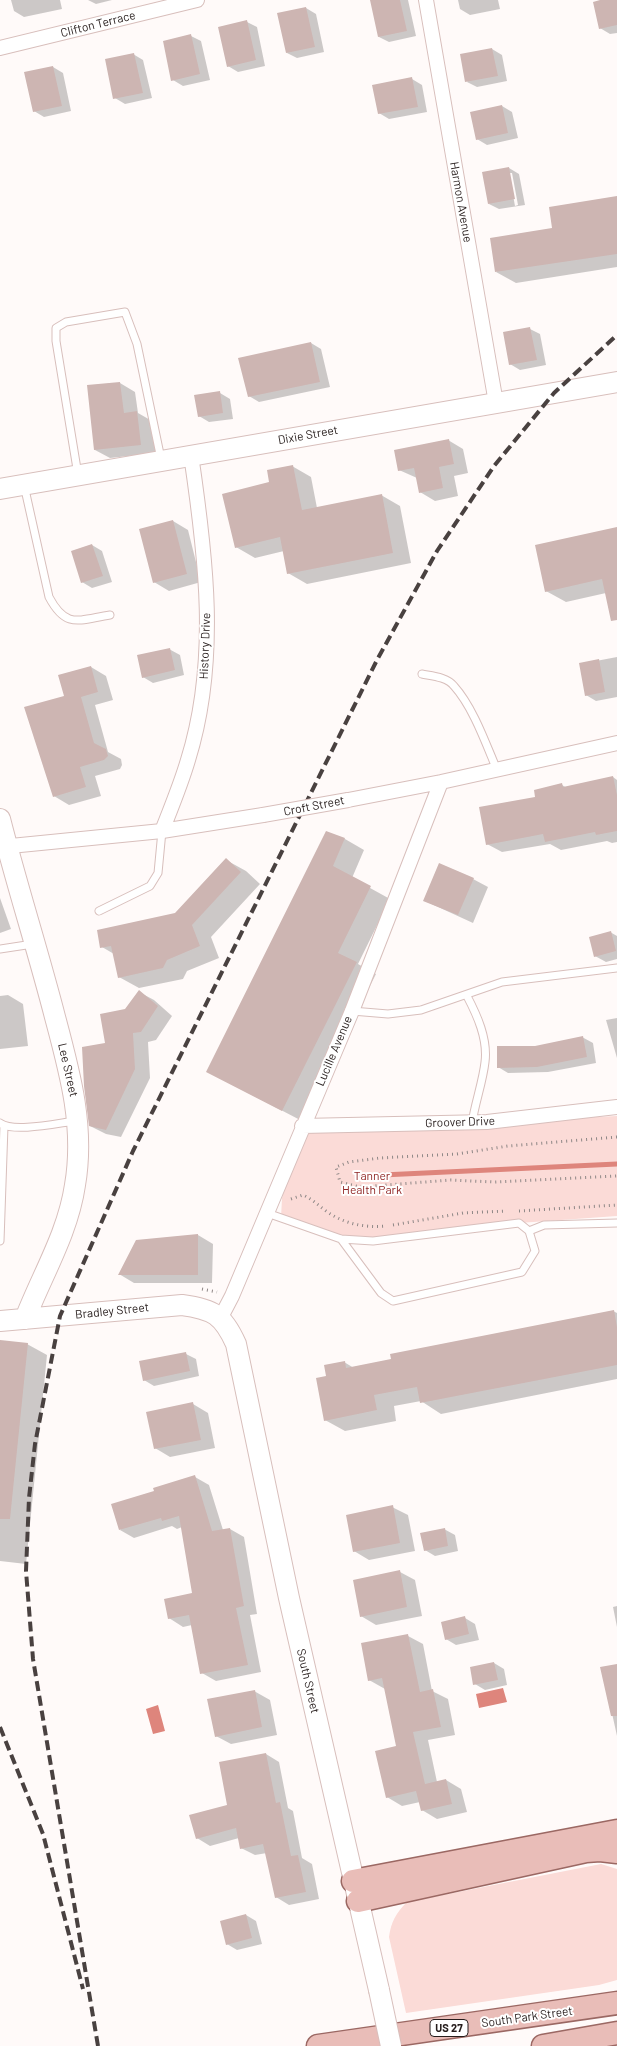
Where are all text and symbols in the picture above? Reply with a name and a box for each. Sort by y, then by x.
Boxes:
street label: Clifton Terrace [59,8,137,40]
street label: Harmon Avenue [447,161,475,243]
street label: Dixie Street [277,423,339,447]
street label: History Drive [197,612,213,680]
street label: Croft Street [282,793,346,819]
street label: Lucille Avenue [313,1014,355,1088]
street label: Lee Street [55,1042,81,1098]
street label: Groover Drive [425,1114,495,1130]
park label: Tanner Health Park [342,1169,402,1197]
street label: Bradley Street [74,1300,150,1322]
street label: South Street [294,1647,322,1715]
street label: South Park Street [480,2003,574,2031]
road number: US 27 [430,2020,468,2036]

